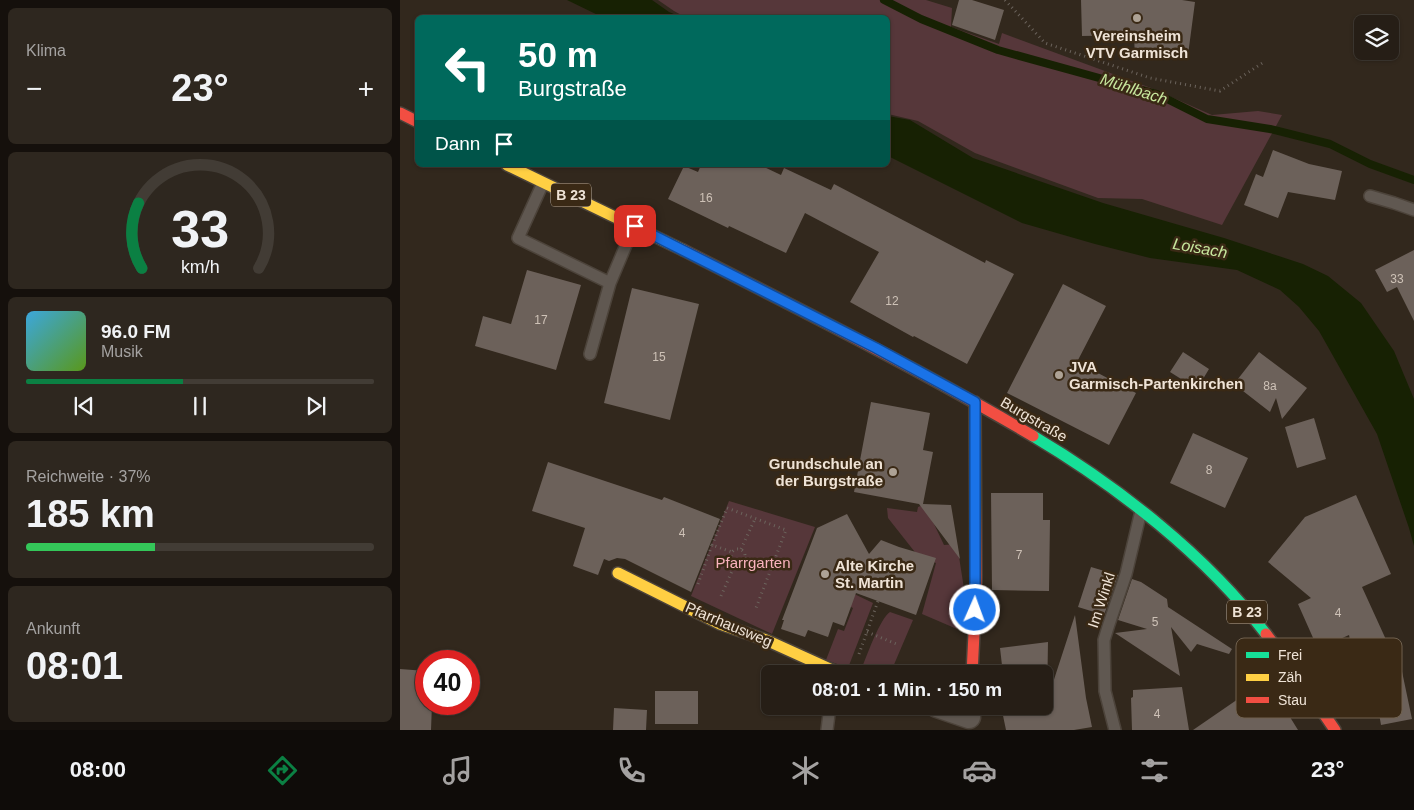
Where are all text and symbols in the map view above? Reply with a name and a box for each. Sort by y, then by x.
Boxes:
marker: Vereinsheim VTV Garmisch [1131,12,1143,24]
map controls [1354,15,1399,60]
button: layers [1354,15,1399,60]
place label: Vereinsheim VTV Garmisch [1086,27,1188,61]
icon: left [435,35,500,100]
text: 50 m [518,35,598,74]
text: Klima [26,42,66,59]
text: 23° [171,67,229,109]
water label: Mühlbach [1098,70,1170,108]
text: − [26,73,42,104]
text: + [358,73,374,104]
text: Burgstraße [518,76,627,101]
icon: arrive [490,130,518,158]
text: Dann [435,133,480,154]
road number: B 23 [551,184,591,206]
house number: 16 [699,191,713,205]
text: 33 [171,200,229,258]
pin [614,205,656,247]
icon: arrive [621,212,649,240]
water label: Loisach [1171,235,1229,261]
text: km/h [181,257,219,277]
house number: 33 [1390,272,1404,286]
house number: 12 [885,294,899,308]
house number: 17 [534,313,548,327]
text: 96.0 FM [101,321,171,342]
text: Musik [101,343,143,360]
house number: 15 [652,350,666,364]
place label: JVA Garmisch-Partenkirchen [1069,358,1243,392]
marker: JVA Garmisch-Partenkirchen [1053,369,1065,381]
house number: 8a [1263,379,1277,393]
icon: previous [70,392,98,420]
icon: pause [186,392,214,420]
icon: next [302,392,330,420]
street label: Burgstraße [998,393,1070,445]
place label: Grundschule an der Burgstraße [769,455,883,489]
house number: 8 [1206,463,1213,477]
marker: Grundschule an der Burgstraße [887,466,899,478]
text: Reichweite · 37% [26,468,151,485]
text: 185 km [26,493,155,535]
house number: 4 [679,526,686,540]
house number: 7 [1016,548,1023,562]
park label: Pfarrgarten [715,554,791,571]
place label: Alte Kirche St. Martin [835,557,914,591]
marker: Alte Kirche St. Martin [819,568,831,580]
street label: Im Winkl [1084,570,1118,630]
position arrow [948,583,1000,635]
street label: Pfarrhausweg [683,598,775,650]
road number: B 23 [1227,600,1267,624]
house number: 4 [1335,606,1342,620]
house number: 5 [1152,615,1159,629]
text: Ankunft [26,620,80,637]
legend [1236,638,1402,718]
text: 08:01 [26,645,123,687]
text: Frei [1278,647,1302,663]
speed limit sign: 40 [415,650,480,715]
text: Zäh [1278,669,1302,685]
text: 08:01 · 1 Min. · 150 m [812,679,1002,700]
text: Stau [1278,692,1307,708]
house number: 4 [1154,707,1161,721]
icon: directions [265,753,300,788]
icon: music [440,753,475,788]
icon: phone [614,753,649,788]
icon: climate [788,753,823,788]
icon: car [962,753,997,788]
icon: filters [1137,753,1172,788]
text: 08:00 [70,757,126,782]
text: 23° [1311,757,1344,782]

